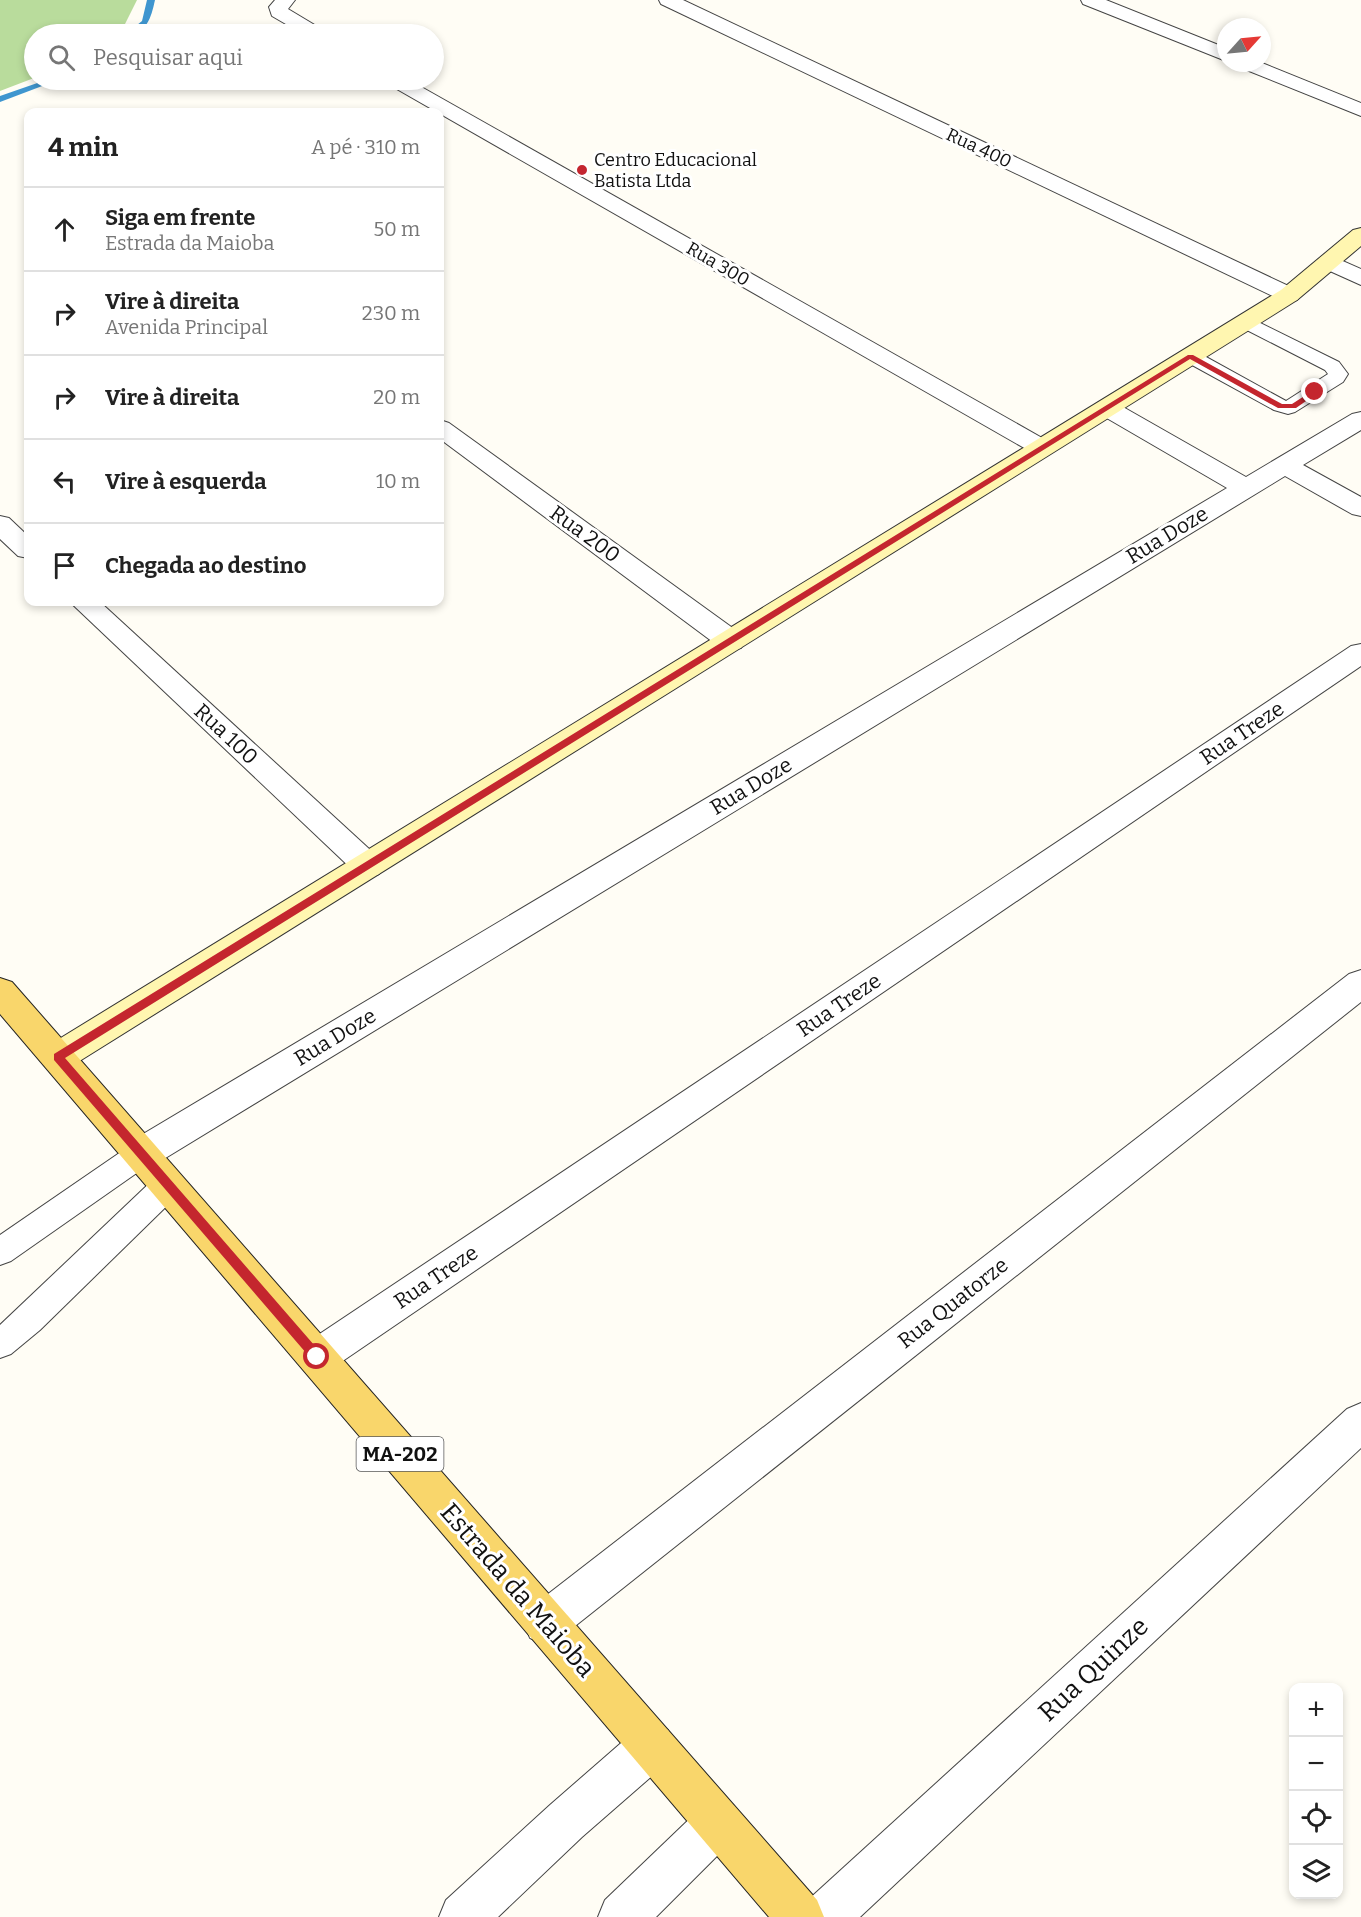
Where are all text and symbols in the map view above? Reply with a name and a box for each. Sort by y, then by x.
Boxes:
north arrow [1217,18,1271,72]
search box [24,24,444,90]
icon: search [45,41,78,74]
text: Pesquisar aqui [93,44,243,71]
street label: Rua 400 [943,123,1015,173]
text: 4 min [48,132,118,163]
text: A pé · 310 m [311,135,420,159]
place label: Centro Educacional Batista Ltda [594,149,757,192]
marker: Centro Educacional Batista Ltda [575,163,589,177]
text: Siga em frente [105,204,255,231]
icon: ahead [48,213,81,246]
text: 50 m [373,217,420,241]
text: Estrada da Maioba [105,231,274,255]
street label: Rua 300 [682,237,754,291]
text: Vire à direita [105,288,239,315]
icon: right [48,297,81,330]
text: 230 m [362,301,420,325]
text: Avenida Principal [105,315,268,339]
route end [1301,378,1327,404]
icon: right [48,381,81,414]
text: Vire à direita [105,384,239,411]
text: 20 m [373,385,420,409]
icon: left [48,465,81,498]
text: Vire à esquerda [105,468,266,495]
text: 10 m [376,469,420,493]
street label: Rua 200 [545,500,625,568]
street label: Rua Doze [1121,500,1213,570]
icon: arrive [48,549,81,582]
text: Chegada ao destino [105,552,306,579]
street label: Rua Treze [1195,695,1289,771]
street label: Rua 100 [189,698,263,770]
street label: Rua Doze [705,751,797,821]
street label: Rua Treze [792,967,886,1043]
street label: Rua Doze [289,1002,381,1072]
street label: Rua Treze [389,1239,483,1315]
street label: Rua Quatorze [893,1252,1013,1354]
route start [303,1343,329,1369]
road number: MA-202 [356,1437,444,1471]
street label: Estrada da Maioba [434,1497,602,1684]
street label: Rua Quinze [1032,1611,1155,1728]
map controls [1289,1683,1343,1899]
button: + [1289,1683,1343,1737]
button: − [1289,1737,1343,1791]
button: locate [1289,1791,1343,1845]
button: layers [1289,1845,1343,1899]

